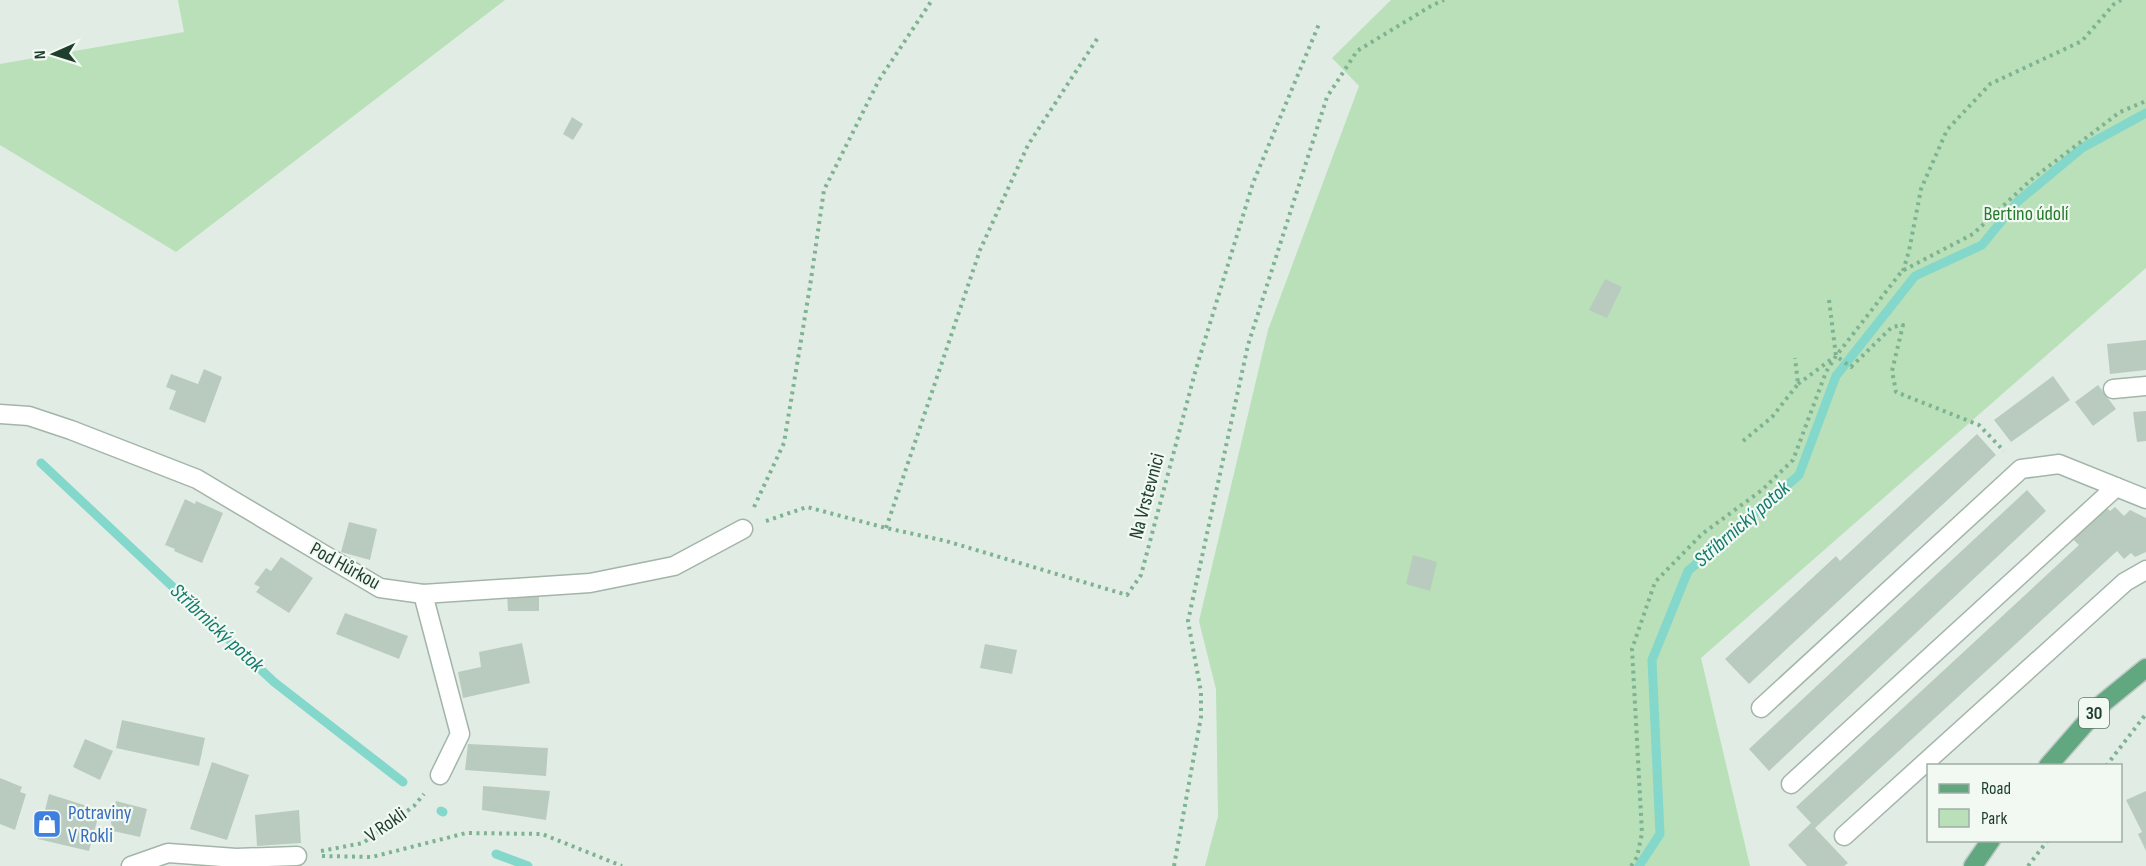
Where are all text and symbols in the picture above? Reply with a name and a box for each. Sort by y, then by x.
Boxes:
north arrow [24,24,84,84]
text: N [31,50,50,59]
park label: Bertino údolí [1983,202,2069,226]
street label: Na Vrstevnici [1124,450,1170,542]
water label: Stříbrnický potok [1689,475,1796,572]
street label: Pod Hůrkou [306,537,384,595]
water label: Stříbrnický potok [165,578,270,678]
road number: 30 [2079,698,2109,728]
legend [1927,764,2122,842]
text: Road [1981,778,2011,799]
place label: Potraviny V Rokli [68,801,132,848]
street label: V Rokli [361,802,411,848]
shop icon: Potraviny V Rokli [31,808,63,840]
text: Park [1981,808,2007,829]

